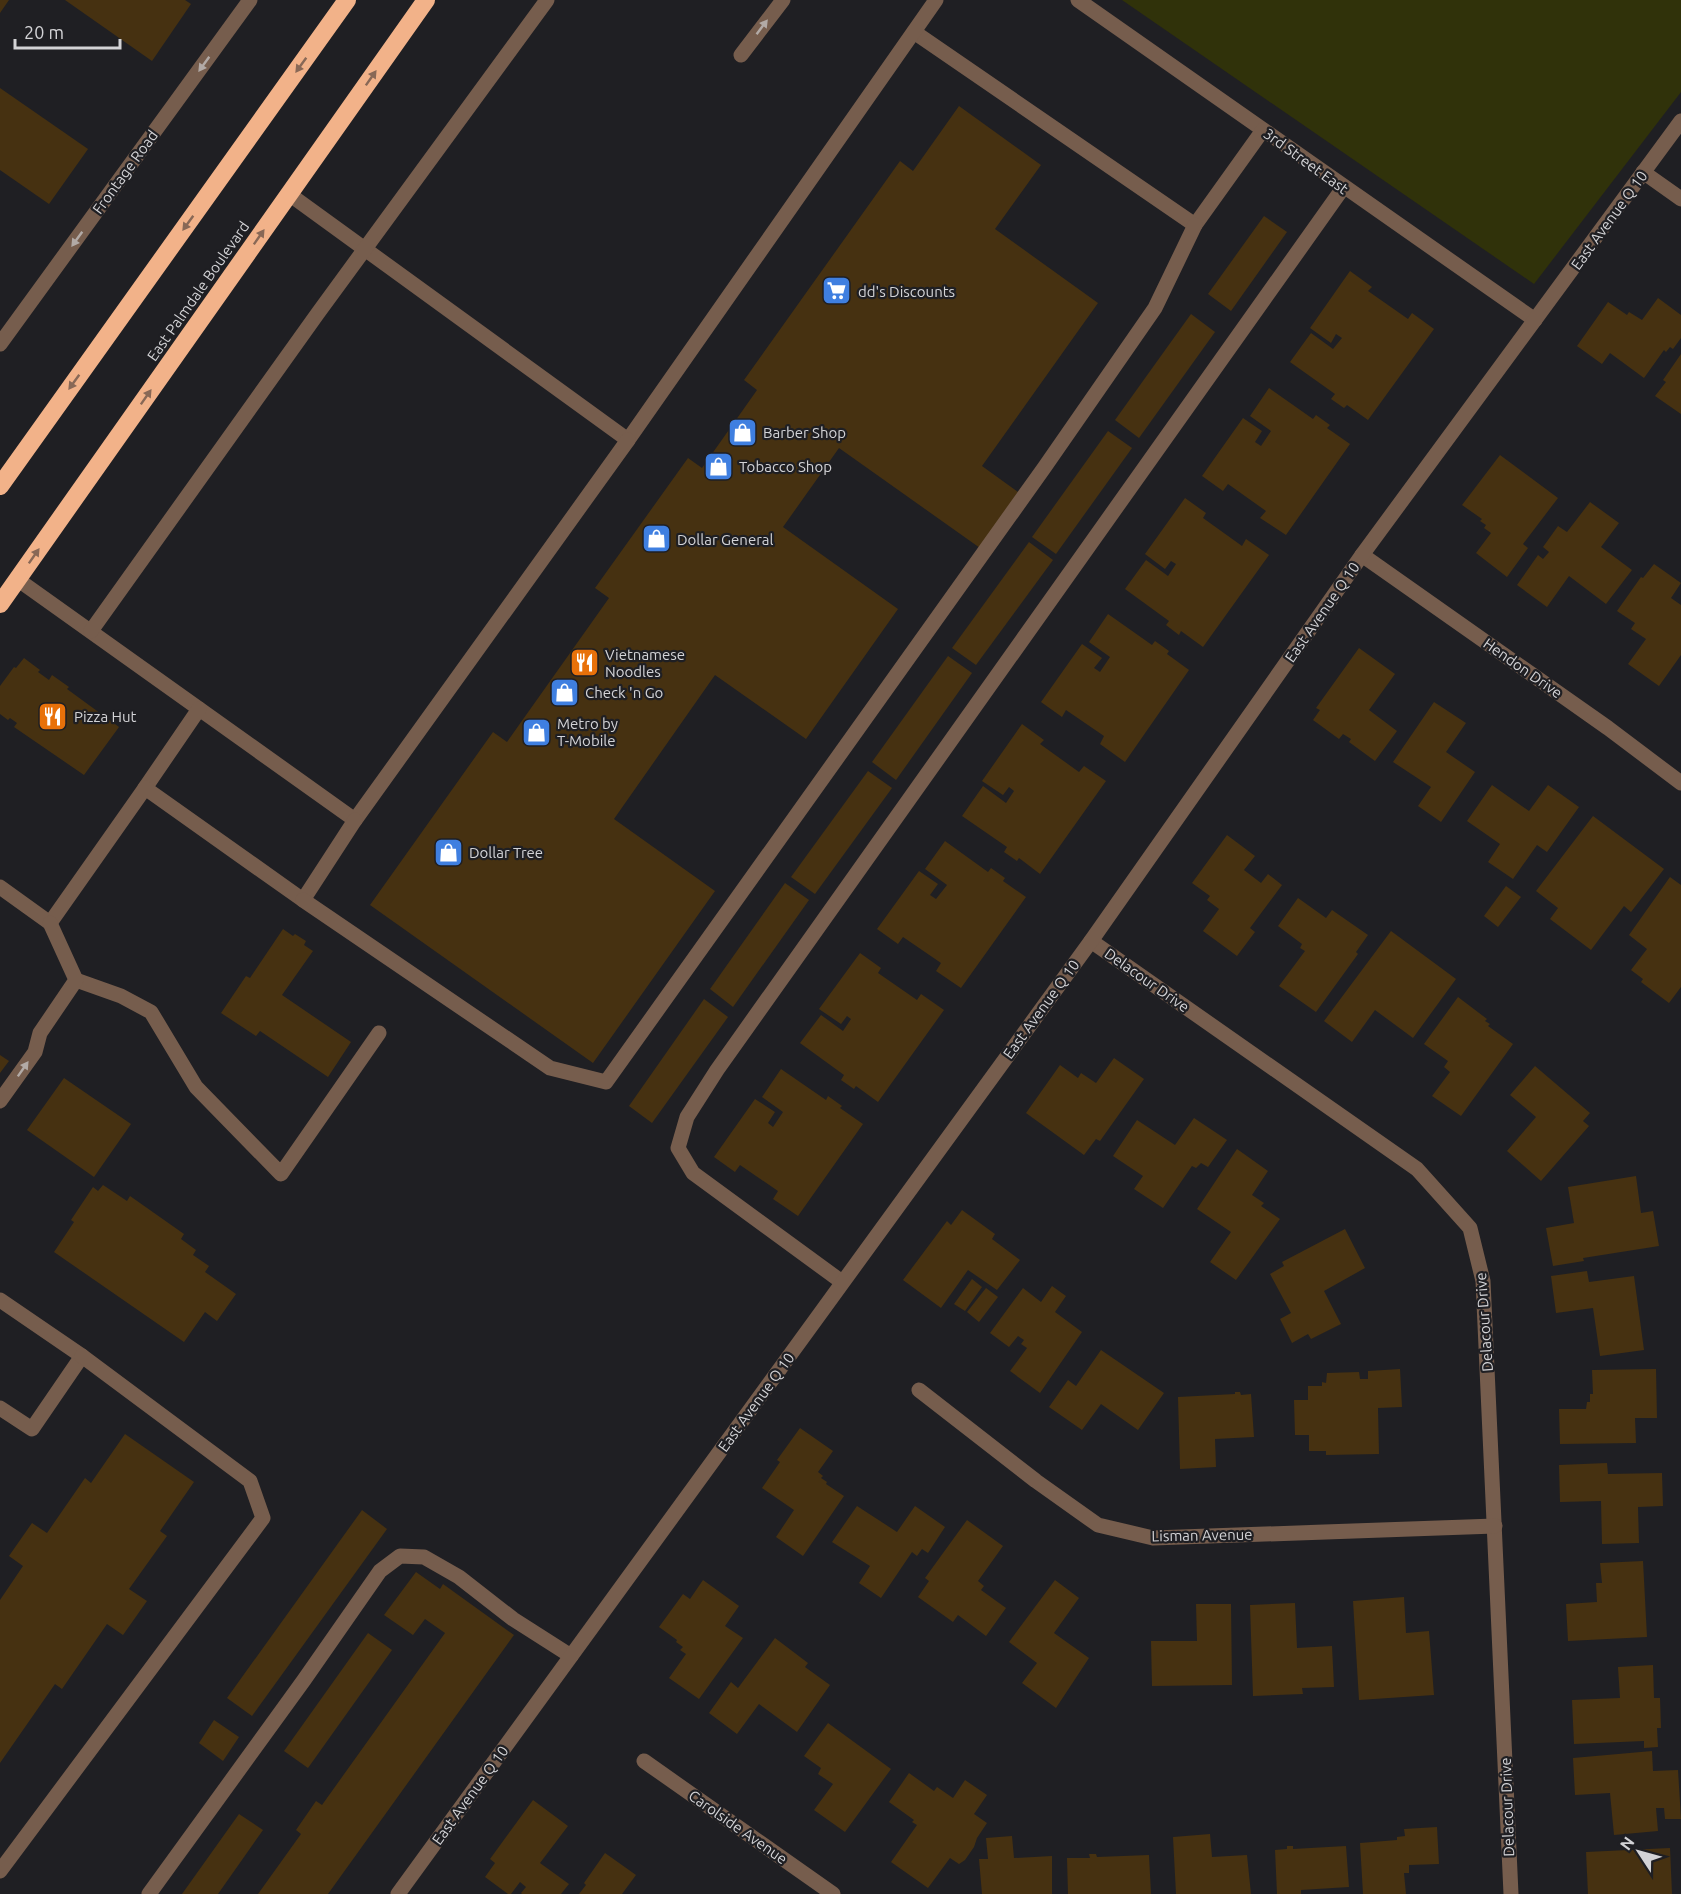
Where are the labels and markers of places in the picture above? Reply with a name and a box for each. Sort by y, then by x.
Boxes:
supermarket icon: dd's Discounts [821,275,853,307]
place label: dd's Discounts [858,283,955,300]
shop icon: Barber Shop [726,416,758,448]
place label: Barber Shop [763,424,846,441]
shop icon: Tobacco Shop [702,450,734,482]
place label: Tobacco Shop [739,458,832,475]
shop icon: Dollar General [640,523,672,555]
place label: Dollar General [677,531,774,548]
place label: Vietnamese Noodles [605,646,685,680]
restaurant icon: Vietnamese Noodles [568,647,600,679]
shop icon: Check 'n Go [548,676,580,708]
place label: Check 'n Go [585,684,663,701]
restaurant icon: Pizza Hut [37,700,69,732]
place label: Pizza Hut [74,708,137,725]
place label: Metro by T-Mobile [557,715,618,749]
shop icon: Metro by T-Mobile [520,716,552,748]
shop icon: Dollar Tree [432,836,464,868]
place label: Dollar Tree [469,844,543,861]

